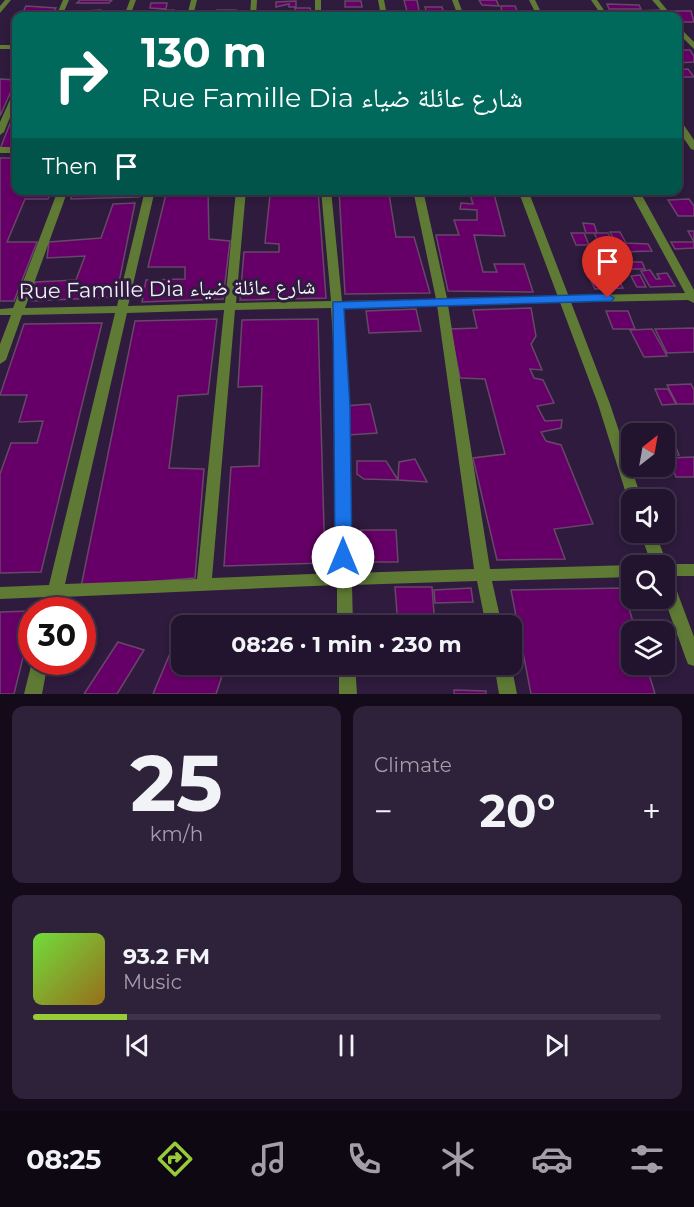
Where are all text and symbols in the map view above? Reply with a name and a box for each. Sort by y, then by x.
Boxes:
text: 130 m [141,26,267,78]
icon: right [42,36,120,114]
text: Rue Famille Dia شارع عائلة ضياء [141,81,523,114]
icon: arrive [110,150,143,183]
text: Then [42,153,98,180]
pin [582,236,633,298]
icon: arrive [591,245,624,278]
street label: Rue Famille Dia شارع عائلة ضياء [18,273,316,305]
north arrow [621,423,675,477]
map controls [621,423,675,675]
button: sound [621,489,675,543]
position arrow [311,525,375,589]
button: search [621,555,675,609]
speed limit sign: 30 [18,597,96,675]
button: layers [621,621,675,675]
text: 08:26 · 1 min · 230 m [231,631,462,658]
text: 25 [130,735,223,831]
text: Climate [374,753,452,777]
text: 20° [480,783,555,838]
text: − [374,791,393,831]
text: + [642,791,661,831]
text: km/h [150,822,203,846]
text: 93.2 FM [123,943,210,970]
text: Music [123,970,182,994]
icon: previous [121,1029,154,1062]
icon: pause [330,1029,363,1062]
icon: next [540,1029,573,1062]
icon: directions [154,1138,196,1180]
icon: music [248,1138,290,1180]
icon: phone [343,1138,385,1180]
icon: climate [437,1138,479,1180]
icon: car [531,1138,573,1180]
icon: filters [626,1138,668,1180]
text: 08:25 [26,1143,101,1176]

